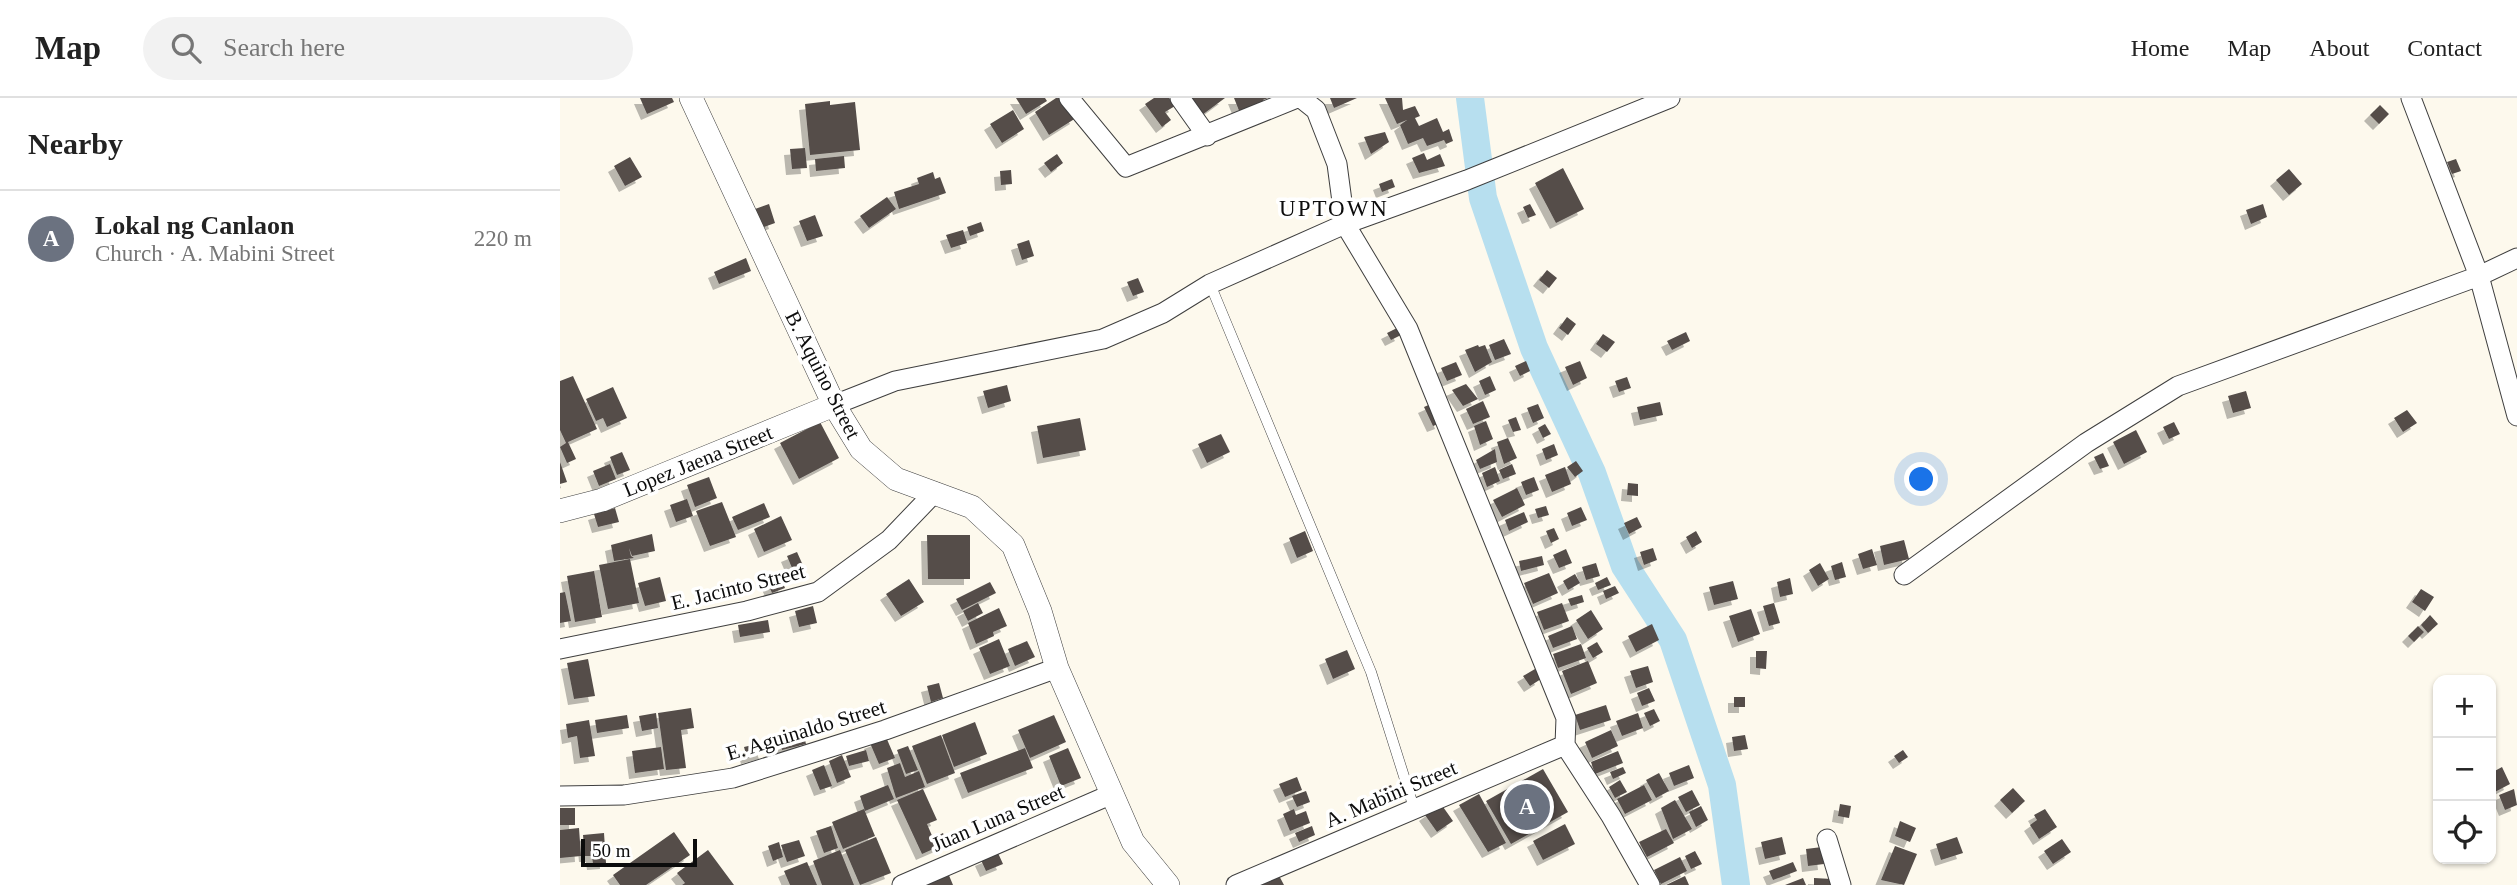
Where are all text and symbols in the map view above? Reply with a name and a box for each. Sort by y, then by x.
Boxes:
search box [143,17,633,80]
icon: search [167,29,205,67]
text: Map [35,30,101,66]
text: Search here [223,33,345,62]
text: Home [2131,35,2189,61]
text: Map [2227,35,2271,61]
text: About [2309,35,2369,61]
text: Contact [2407,35,2482,61]
text: Nearby [28,127,123,160]
district label: UPTOWN [1279,196,1389,221]
text: Lokal ng Canlaon [95,211,294,240]
text: A [43,226,59,251]
text: 220 m [474,226,532,251]
text: Church · A. Mabini Street [95,241,335,266]
street label: B. Aquino Street [780,307,866,443]
street label: Lopez Jaena Street [620,420,776,502]
your location [1904,462,1938,496]
street label: E. Jacinto Street [669,559,808,615]
map controls [2433,675,2496,864]
button: + [2433,675,2496,738]
street label: E. Aguinaldo Street [724,694,889,766]
button: − [2433,738,2496,801]
street label: A. Mabini Street [1322,755,1461,833]
street label: Juan Luna Street [928,779,1068,857]
pin: A [1504,781,1550,833]
button: locate [2433,801,2496,864]
scale bar [581,836,696,868]
text: 50 m [592,840,631,861]

